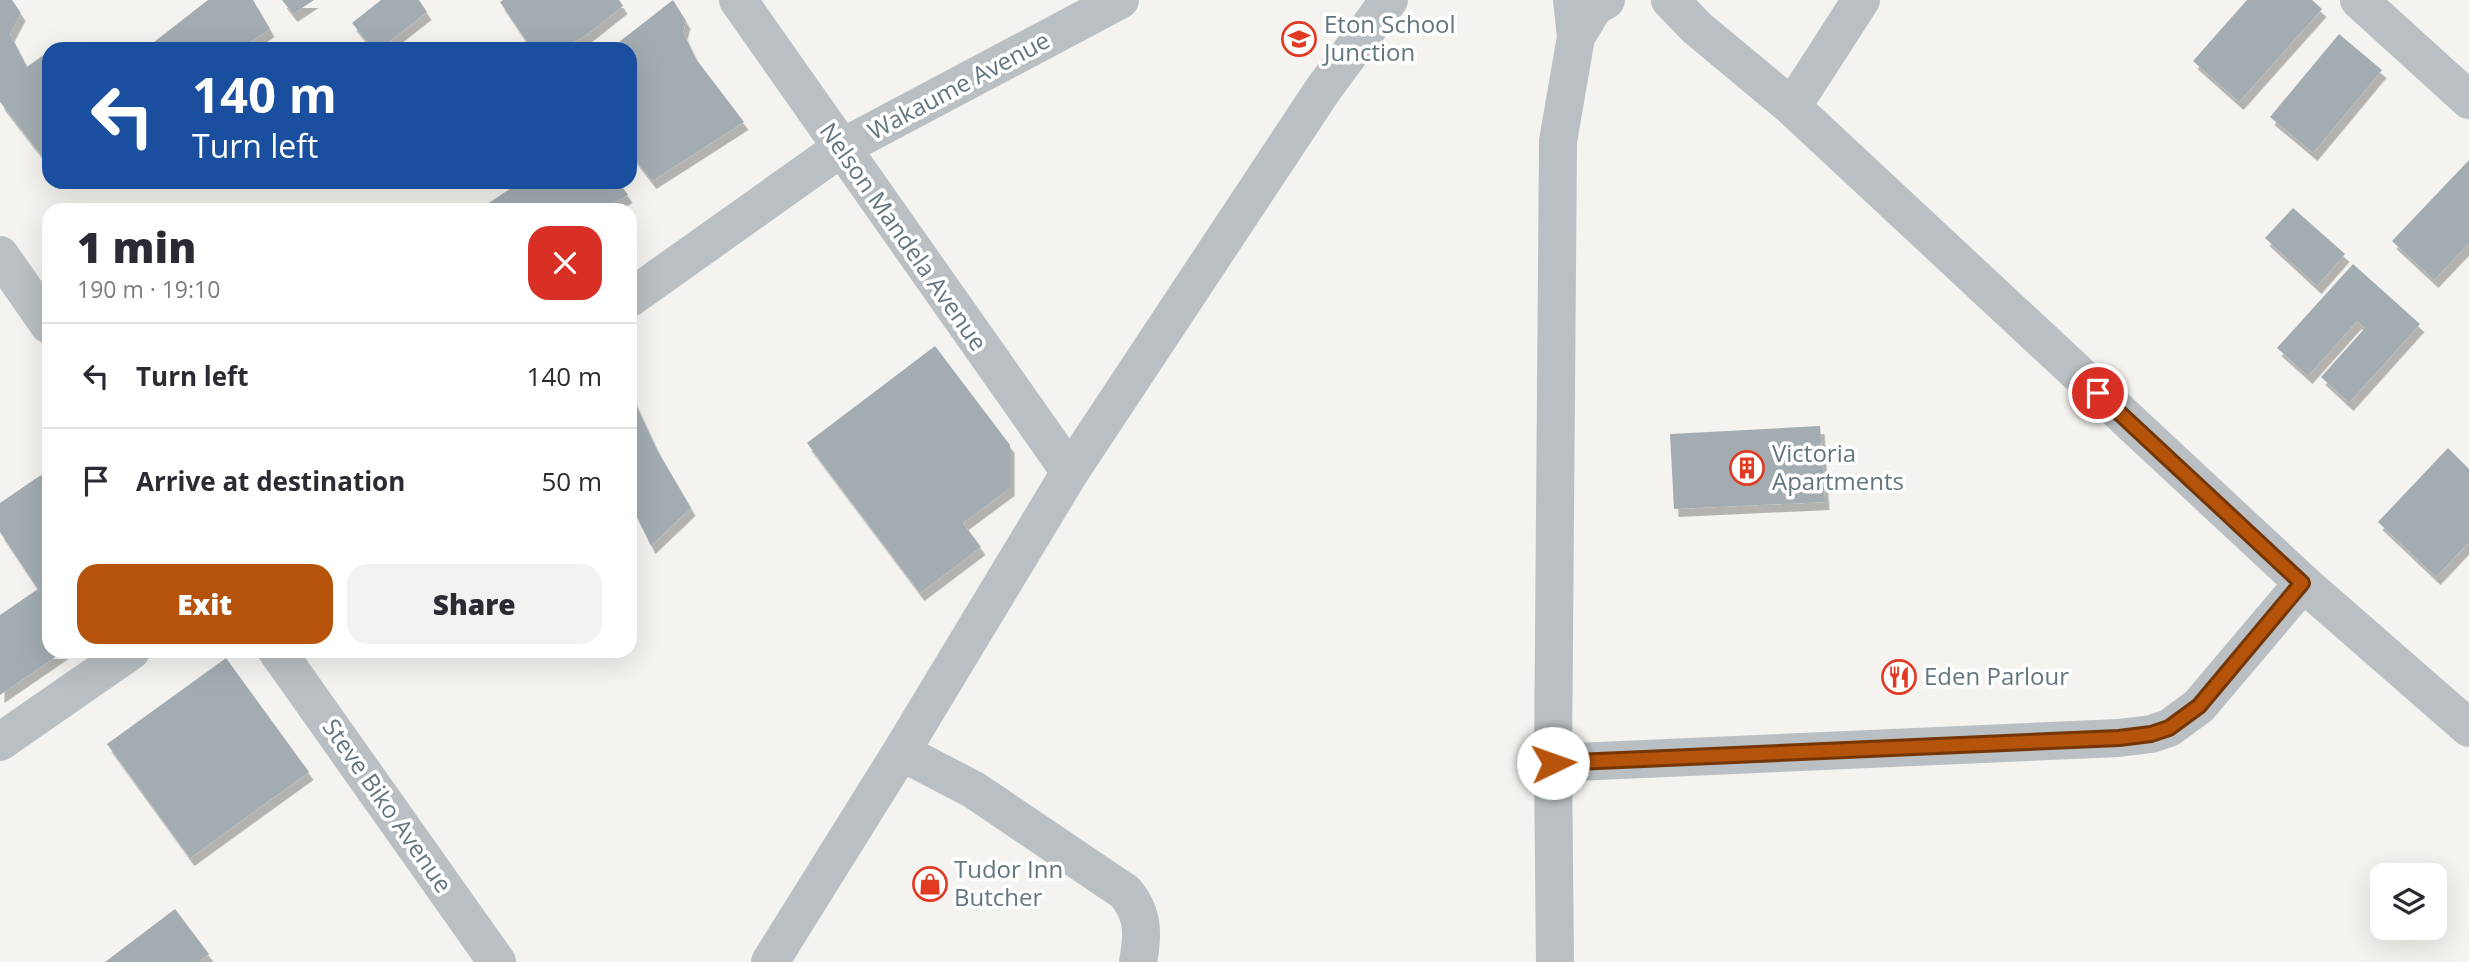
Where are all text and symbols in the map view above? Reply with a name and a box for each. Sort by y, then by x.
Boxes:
place label: Eton School Junction [1322,7,1456,68]
school or university icon: Eton School Junction [1280,20,1318,58]
street label: Wakaume Avenue [862,23,1055,147]
text: 140 m [192,61,337,127]
icon: left [77,70,168,161]
street label: Nelson Mandela Avenue [813,116,996,357]
text: Turn left [192,124,318,167]
text: 1 min [77,218,196,275]
button: close [528,226,602,300]
text: 190 m · 19:10 [77,273,220,305]
icon: left [77,357,115,395]
text: Turn left [136,358,248,394]
text: 140 m [527,358,602,394]
pin [2068,363,2128,423]
icon: arrive [2079,374,2117,412]
place label: Victoria Apartments [1772,436,1904,497]
building icon: Victoria Apartments [1728,449,1766,487]
icon: arrive [77,462,115,500]
text: Arrive at destination [136,463,405,499]
text: 50 m [541,463,602,499]
button: Exit [77,564,333,644]
button: Share [347,564,602,644]
restaurant icon: Eden Parlour [1880,658,1918,696]
place label: Eden Parlour [1924,659,2069,692]
street label: Steve Biko Avenue [316,712,461,899]
position arrow [1516,726,1590,800]
place label: Tudor Inn Butcher [954,852,1063,913]
map controls [2370,863,2447,940]
button: layers [2370,863,2447,940]
shop icon: Tudor Inn Butcher [911,865,949,903]

